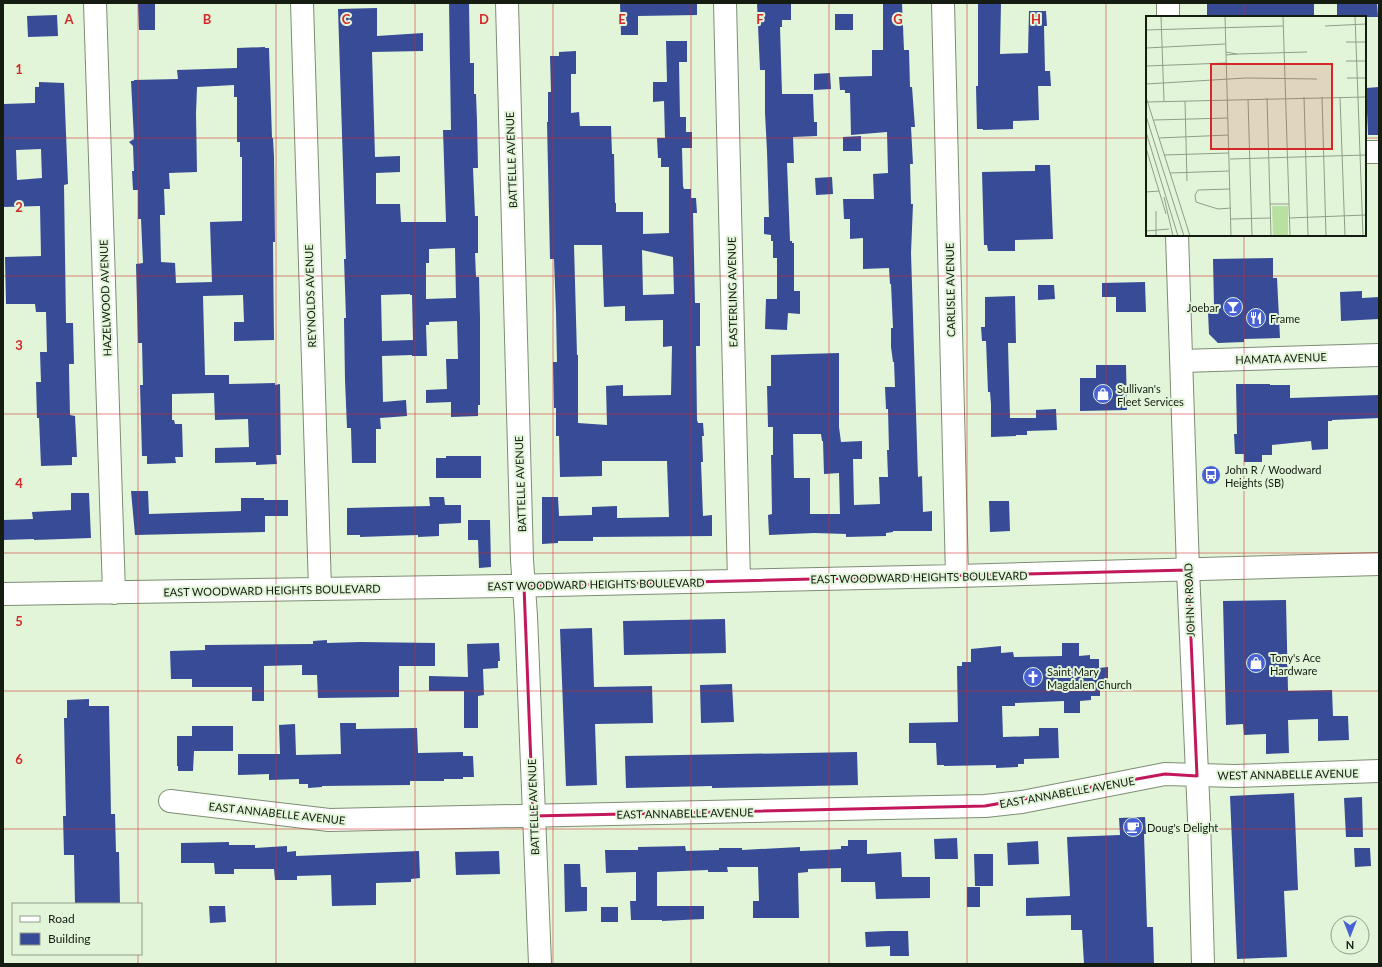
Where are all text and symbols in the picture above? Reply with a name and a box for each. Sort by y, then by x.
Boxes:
text: A [63,11,74,27]
text: B [203,11,212,27]
text: C [342,11,351,27]
text: D [479,11,489,27]
text: E [618,11,626,27]
text: F [756,11,764,27]
text: G [893,11,903,27]
text: H [1031,11,1041,27]
inset map [1146,16,1366,236]
text: 1 [15,61,23,77]
street label: BATTELLE AVENUE [503,111,519,209]
text: 2 [15,199,23,215]
street label: EASTERLING AVENUE [725,237,739,347]
street label: HAZELWOOD AVENUE [96,239,114,357]
street label: CARLISLE AVENUE [943,243,957,337]
street label: REYNOLDS AVENUE [302,244,318,348]
bar icon: Joebar [1222,296,1244,318]
place label: Joebar [1187,301,1219,314]
restaurant icon: Frame [1245,307,1267,329]
place label: Frame [1270,312,1300,325]
text: 3 [15,337,23,353]
street label: HAMATA AVENUE [1235,350,1327,366]
place label: Sullivan's Fleet Services [1117,382,1184,408]
shop icon: Sullivan's Fleet Services [1092,383,1114,405]
street label: BATTELLE AVENUE [512,435,528,533]
place label: John R / Woodward Heights (SB) [1225,463,1322,489]
bus stop icon: John R / Woodward Heights (SB) [1200,464,1222,486]
text: 4 [15,475,23,491]
street label: JOHN R ROAD [1181,563,1197,637]
street label: EAST WOODWARD HEIGHTS BOULEVARD [810,569,1028,585]
street label: EAST WOODWARD HEIGHTS BOULEVARD [487,576,705,592]
street label: EAST WOODWARD HEIGHTS BOULEVARD [163,582,381,598]
text: 5 [15,613,23,629]
place label: Tony's Ace Hardware [1270,651,1321,677]
shop icon: Tony's Ace Hardware [1245,652,1267,674]
place label: Saint Mary Magdalen Church [1047,665,1132,691]
church icon: Saint Mary Magdalen Church [1022,666,1044,688]
text: 6 [15,751,23,767]
street label: BATTELLE AVENUE [525,758,541,856]
street label: WEST ANNABELLE AVENUE [1217,766,1359,782]
street label: EAST ANNABELLE AVENUE [998,774,1136,810]
street label: EAST ANNABELLE AVENUE [208,799,346,827]
street label: EAST ANNABELLE AVENUE [616,805,754,821]
cafe icon: Doug's Delight [1122,816,1144,838]
place label: Doug's Delight [1147,821,1218,834]
legend [12,903,142,955]
text: Road [48,911,75,926]
north arrow [1330,915,1370,955]
text: Building [48,931,91,946]
text: N [1346,939,1354,952]

